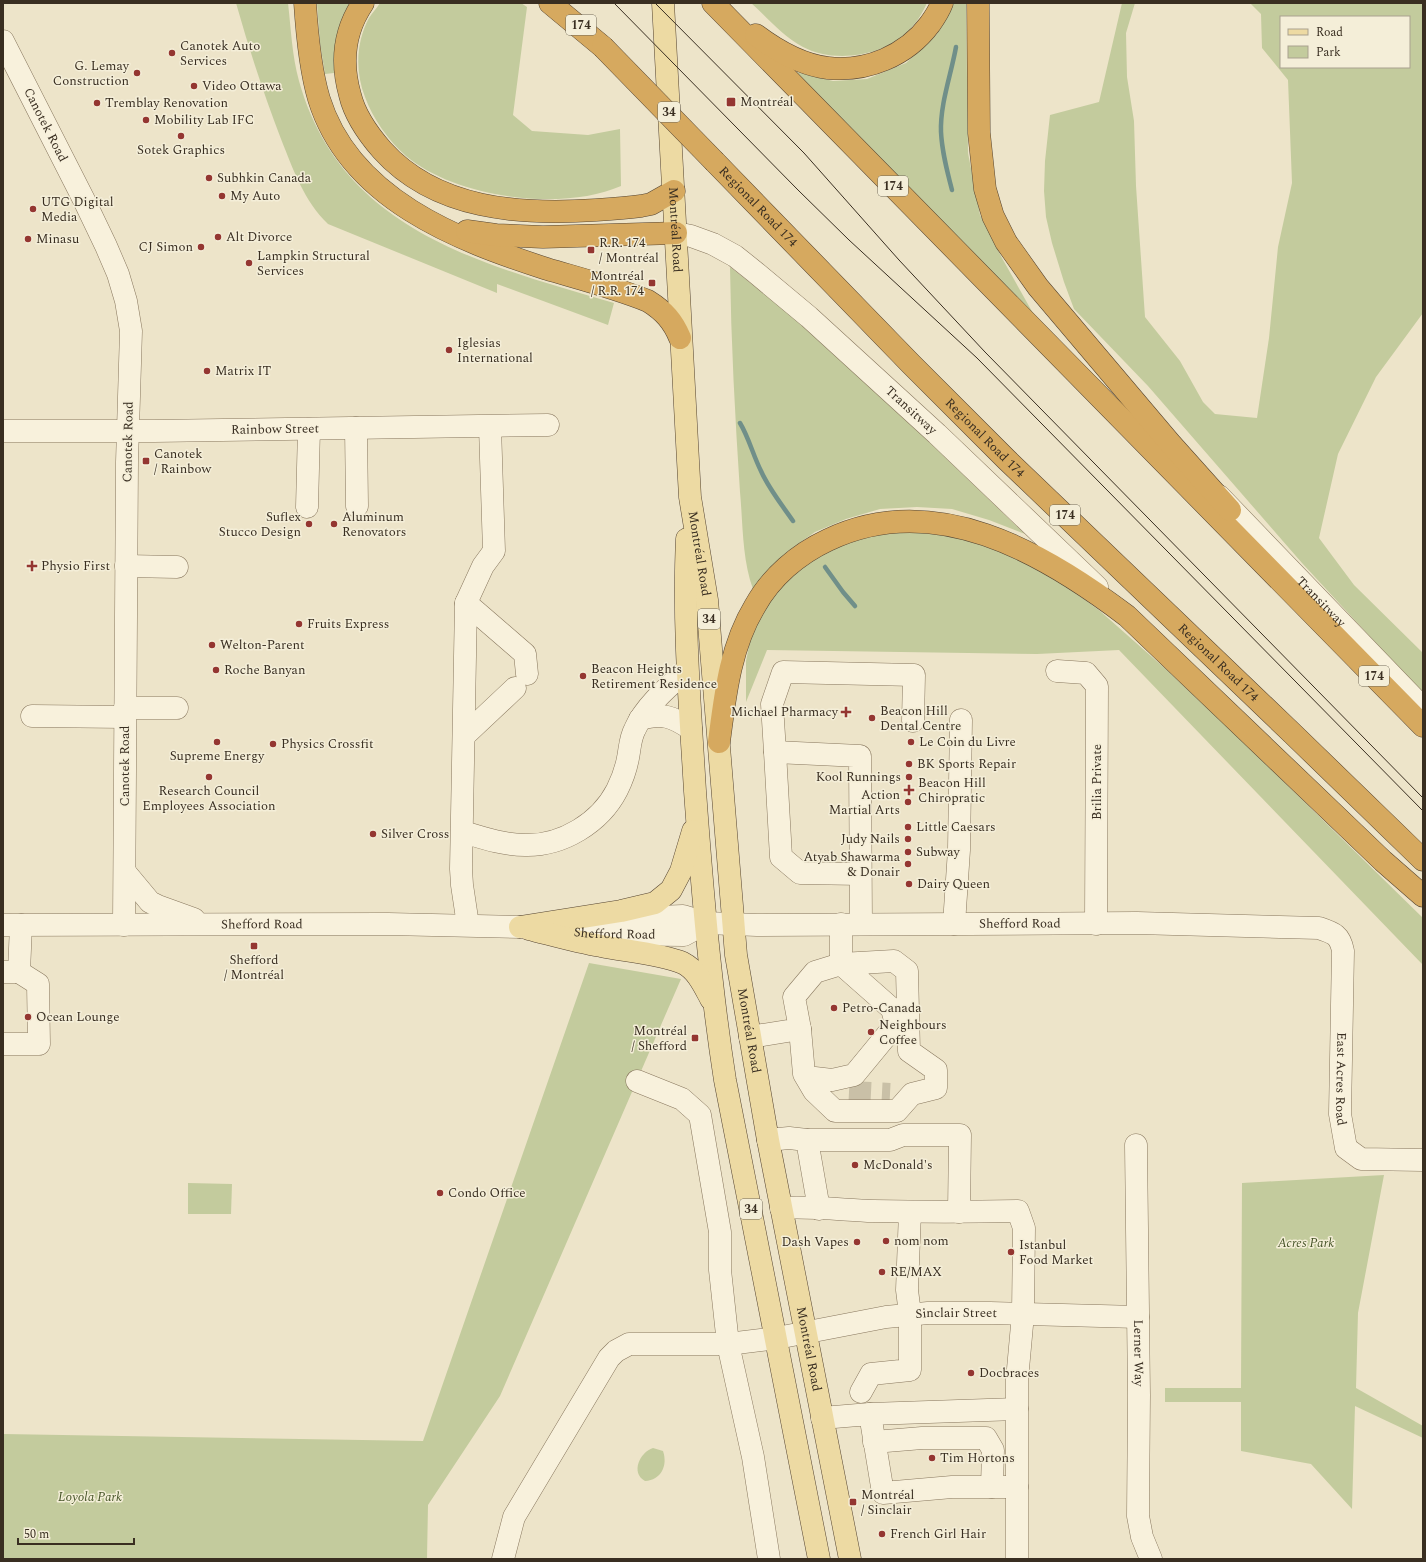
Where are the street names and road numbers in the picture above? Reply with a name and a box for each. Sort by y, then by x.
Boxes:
road number: 174 [566,15,596,35]
street label: Canotek Road [18,84,73,165]
road number: 34 [658,102,680,122]
street label: Regional Road 174 [714,161,803,252]
road number: 174 [878,176,908,196]
street label: Montréal Road [663,186,688,273]
street label: Transitway [881,381,942,440]
street label: Regional Road 174 [940,393,1030,483]
street label: Canotek Road [117,401,139,483]
street label: Rainbow Street [231,418,320,440]
road number: 174 [1050,505,1080,525]
street label: Montréal Road [682,509,716,598]
street label: Transitway [1291,572,1351,633]
road number: 34 [698,609,720,629]
street label: Regional Road 174 [1173,619,1264,707]
road number: 174 [1359,666,1389,686]
street label: Canotek Road [115,725,135,807]
street label: Brilia Private [1087,744,1107,820]
street label: Shefford Road [979,913,1061,934]
street label: Shefford Road [221,914,303,934]
street label: Shefford Road [573,922,656,945]
street label: Montréal Road [732,986,766,1075]
street label: East Acres Road [1330,1032,1352,1127]
road number: 34 [740,1199,762,1219]
street label: Sinclair Street [914,1303,998,1324]
street label: Montréal Road [791,1305,827,1393]
street label: Lerner Way [1128,1319,1149,1387]

